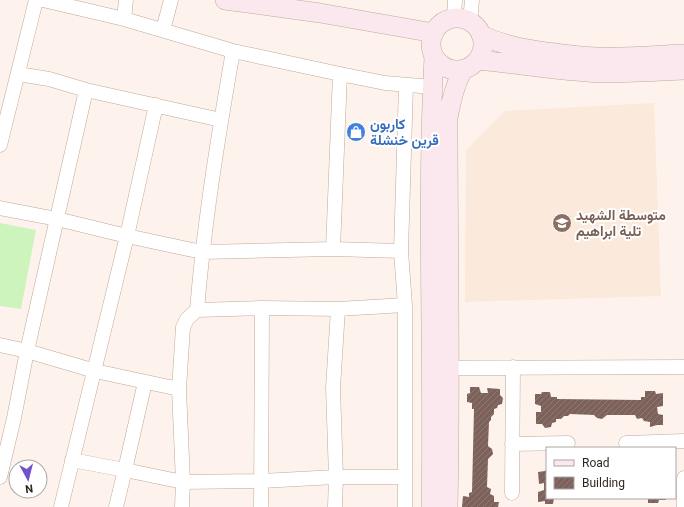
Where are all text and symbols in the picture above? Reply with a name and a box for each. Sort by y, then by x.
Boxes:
place label: كاربون قرين خنشلة [370,115,439,153]
shop icon: كاربون قرين خنشلة [345,121,367,143]
place label: متوسطة الشهيد تلية ابراهيم [576,206,666,244]
school or university icon: متوسطة الشهيد تلية ابراهيم [551,212,573,234]
legend [546,447,676,499]
text: Road [582,455,610,473]
north arrow [8,459,48,499]
text: Building [582,475,625,493]
text: N [24,479,34,496]

